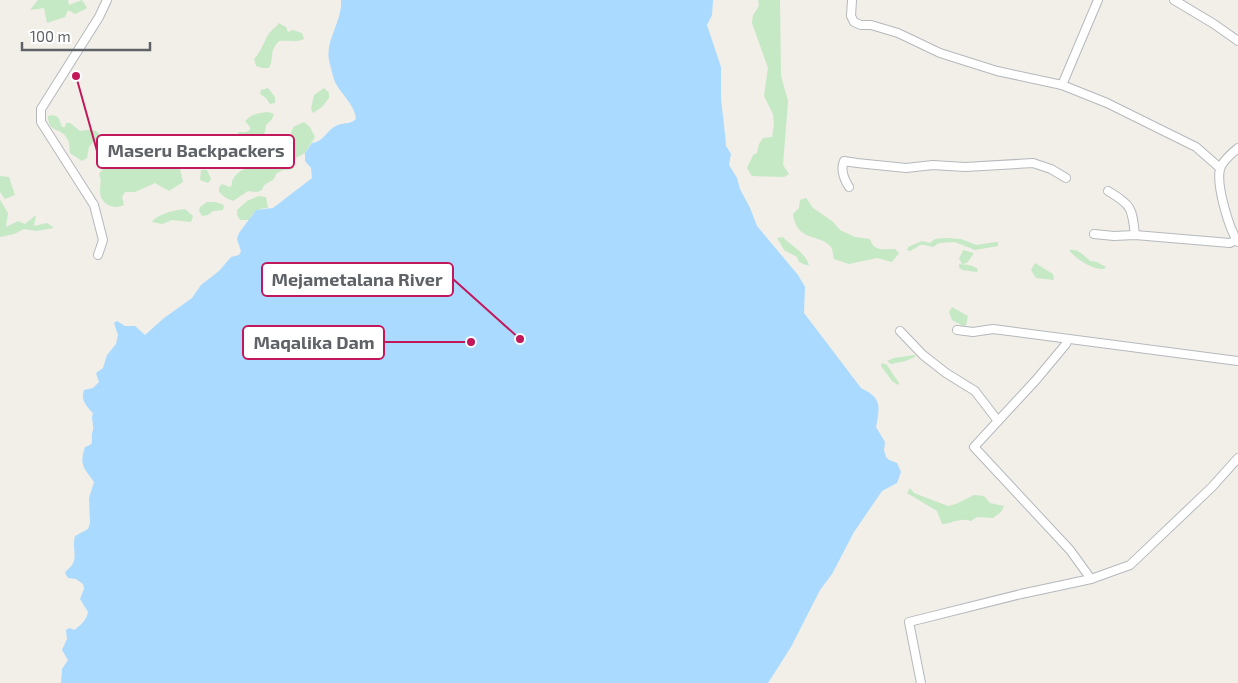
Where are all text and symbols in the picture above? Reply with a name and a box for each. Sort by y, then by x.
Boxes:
scale bar [22,20,150,52]
text: 100 m [30,27,71,45]
callout: Maseru Backpackers [97,135,294,168]
text: Maseru Backpackers [107,139,285,161]
callout: Mejametalana River [262,263,453,296]
text: Mejametalana River [271,268,443,290]
callout: Maqalika Dam [243,326,384,359]
text: Maqalika Dam [253,331,375,353]

